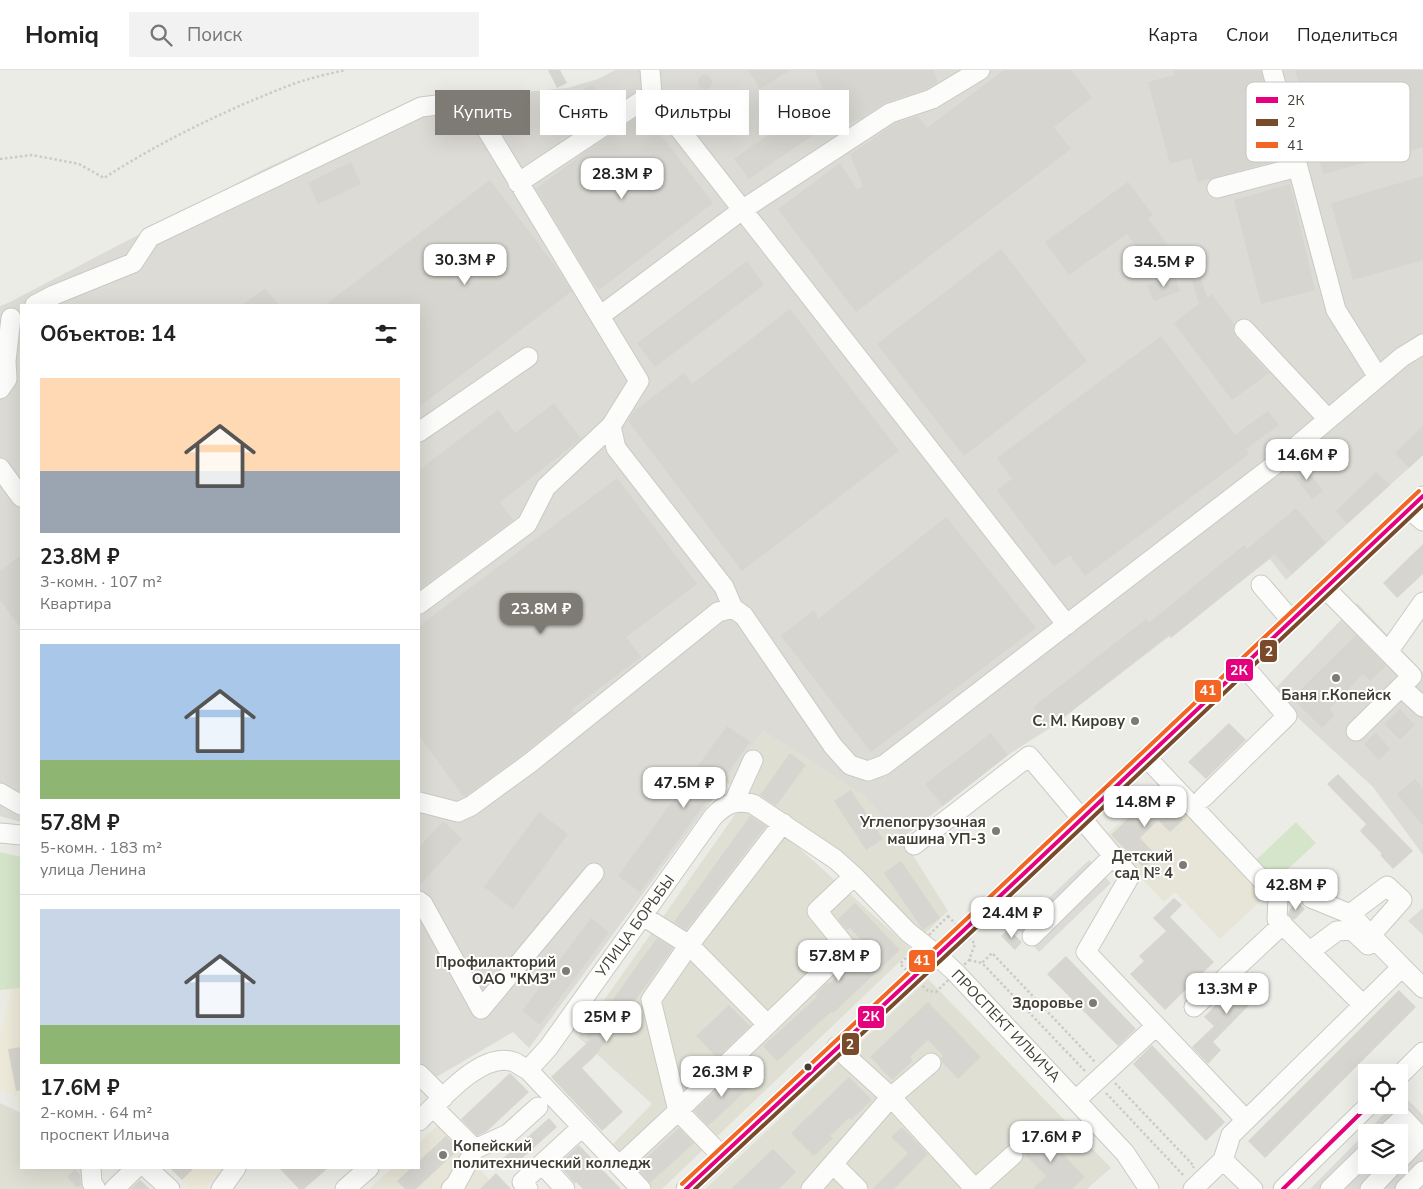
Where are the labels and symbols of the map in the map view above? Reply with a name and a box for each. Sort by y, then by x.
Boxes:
legend [1246,82,1410,162]
text: 2К [1287,91,1304,110]
text: 2 [1287,113,1295,132]
text: 41 [1287,136,1304,155]
pin: 28.3M ₽ [576,158,668,200]
pin: 30.3M ₽ [419,244,511,286]
pin: 34.5M ₽ [1118,246,1210,288]
pin: 14.6M ₽ [1261,438,1353,481]
pin: 23.8M ₽ [495,592,587,635]
line badge: 2 [1259,639,1278,663]
text: 2 [1265,642,1273,661]
line badge: 2К [1225,658,1254,682]
text: 2К [1230,661,1248,680]
marker: Баня г.Копейск [1330,672,1342,684]
line badge: 41 [1194,679,1222,703]
text: 41 [1200,681,1216,700]
place label: Баня г.Копейск [1281,685,1391,705]
place label: С. М. Кирову [1032,711,1126,731]
marker: С. М. Кирову [1129,715,1141,727]
pin: 47.5M ₽ [638,766,730,809]
pin: 14.8M ₽ [1099,786,1191,828]
place label: Углепогрузочная машина УП-3 [859,812,986,849]
marker: Углепогрузочная машина УП-3 [990,825,1002,837]
place label: Детский сад № 4 [1112,846,1173,883]
marker: Детский сад № 4 [1177,859,1189,871]
pin: 42.8M ₽ [1250,868,1342,911]
street label: УЛИЦА БОРЬБЫ [590,871,679,982]
pin: 24.4M ₽ [966,896,1058,939]
pin: 57.8M ₽ [793,940,885,982]
line badge: 41 [908,949,936,973]
text: 41 [914,951,930,970]
place label: Профилакторий ОАО "КМЗ" [436,952,556,989]
marker: Профилакторий ОАО "КМЗ" [560,965,572,977]
street label: ПРОСПЕКТ ИЛЬИЧА [947,965,1065,1087]
pin: 13.3M ₽ [1181,972,1273,1015]
place label: Здоровье [1012,993,1083,1013]
marker: Здоровье [1087,997,1099,1009]
pin: 25M ₽ [572,1000,642,1043]
line badge: 2К [857,1005,885,1029]
text: 2К [862,1007,880,1026]
line badge: 2 [841,1032,860,1056]
text: 2 [846,1035,854,1054]
pin: 26.3M ₽ [676,1056,768,1098]
unlabelled marker [803,1062,813,1072]
pin: 17.6M ₽ [1005,1120,1097,1163]
place label: Копейский политехнический колледж [453,1136,651,1173]
marker: Копейский политехнический колледж [437,1149,449,1161]

